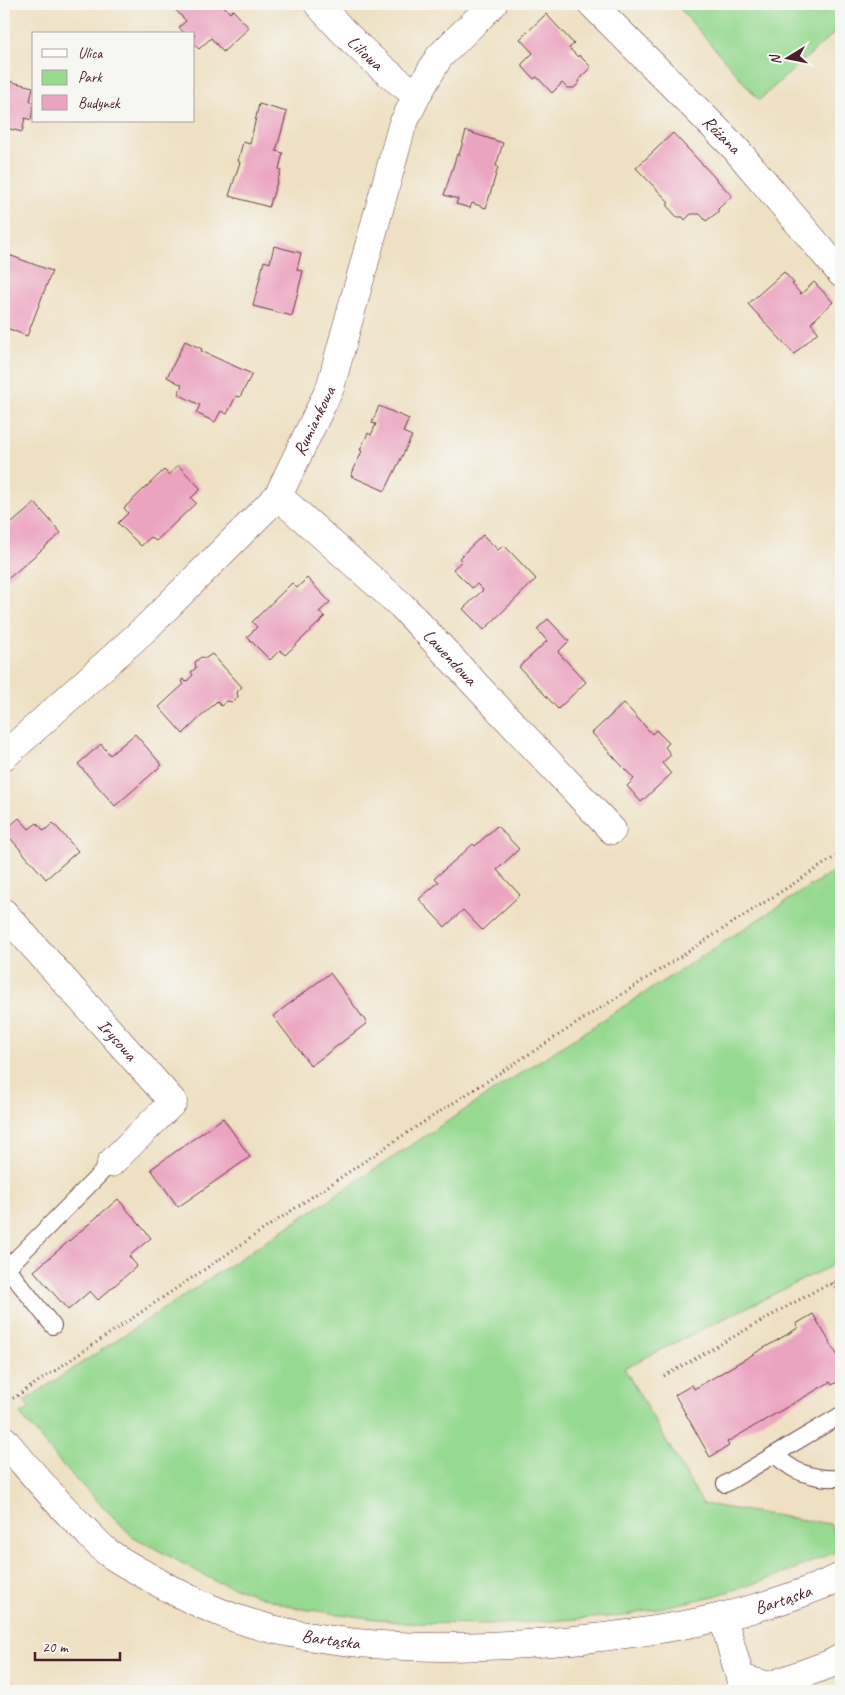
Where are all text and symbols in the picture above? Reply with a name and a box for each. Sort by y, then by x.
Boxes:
street label: Liliowa [343,31,389,76]
legend [32,32,195,122]
north arrow [762,32,812,82]
text: Ulica [78,44,103,63]
text: N [766,52,785,66]
text: Park [78,68,103,87]
text: Budynek [78,94,121,113]
street label: Różana [698,111,747,160]
street label: Rumiankowa [288,381,341,459]
street label: Lawendowa [418,624,483,691]
street label: Irysowa [93,1014,143,1066]
street label: Bartąska [752,1579,815,1619]
street label: Bartąska [300,1624,362,1654]
scale bar [35,1630,120,1662]
text: 20 m [42,1638,69,1657]

